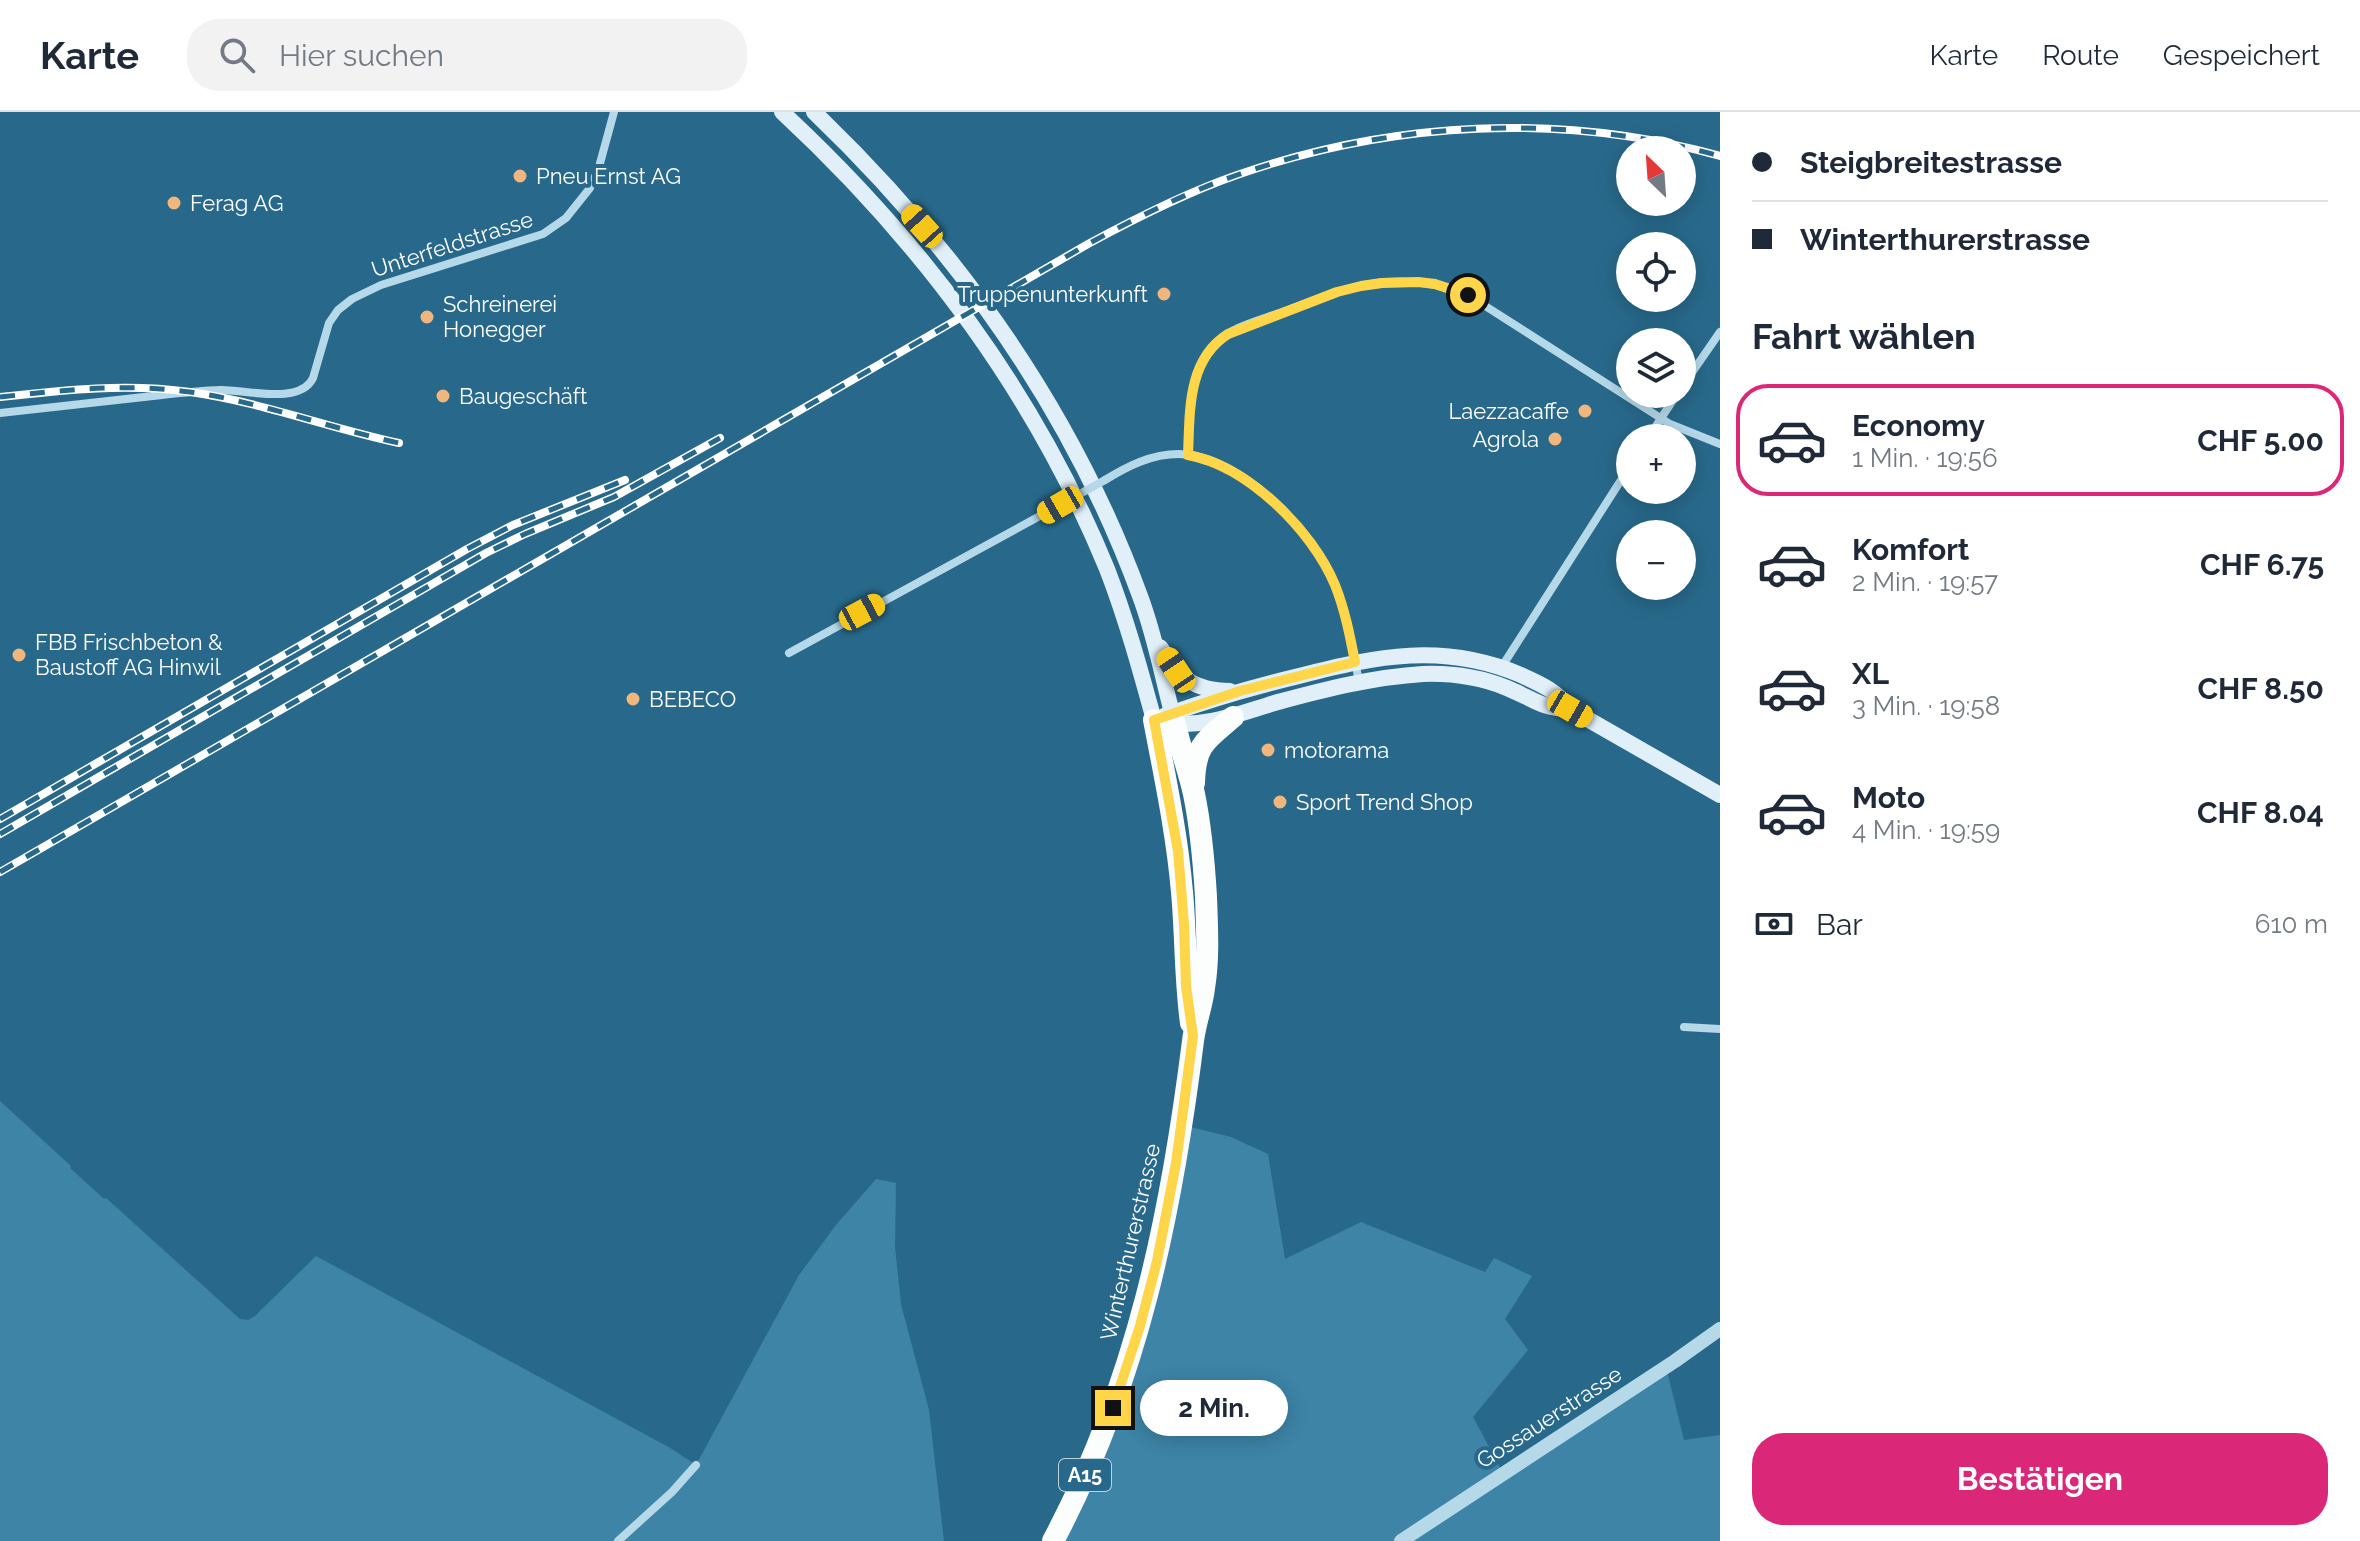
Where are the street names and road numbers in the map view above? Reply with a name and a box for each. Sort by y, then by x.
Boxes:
street label: Unterfeldstrasse [368,206,536,282]
street label: Winterthurerstrasse [1095,1141,1165,1343]
street label: Gossauerstrasse [1472,1360,1626,1474]
road number: A15 [1059,1459,1111,1491]

